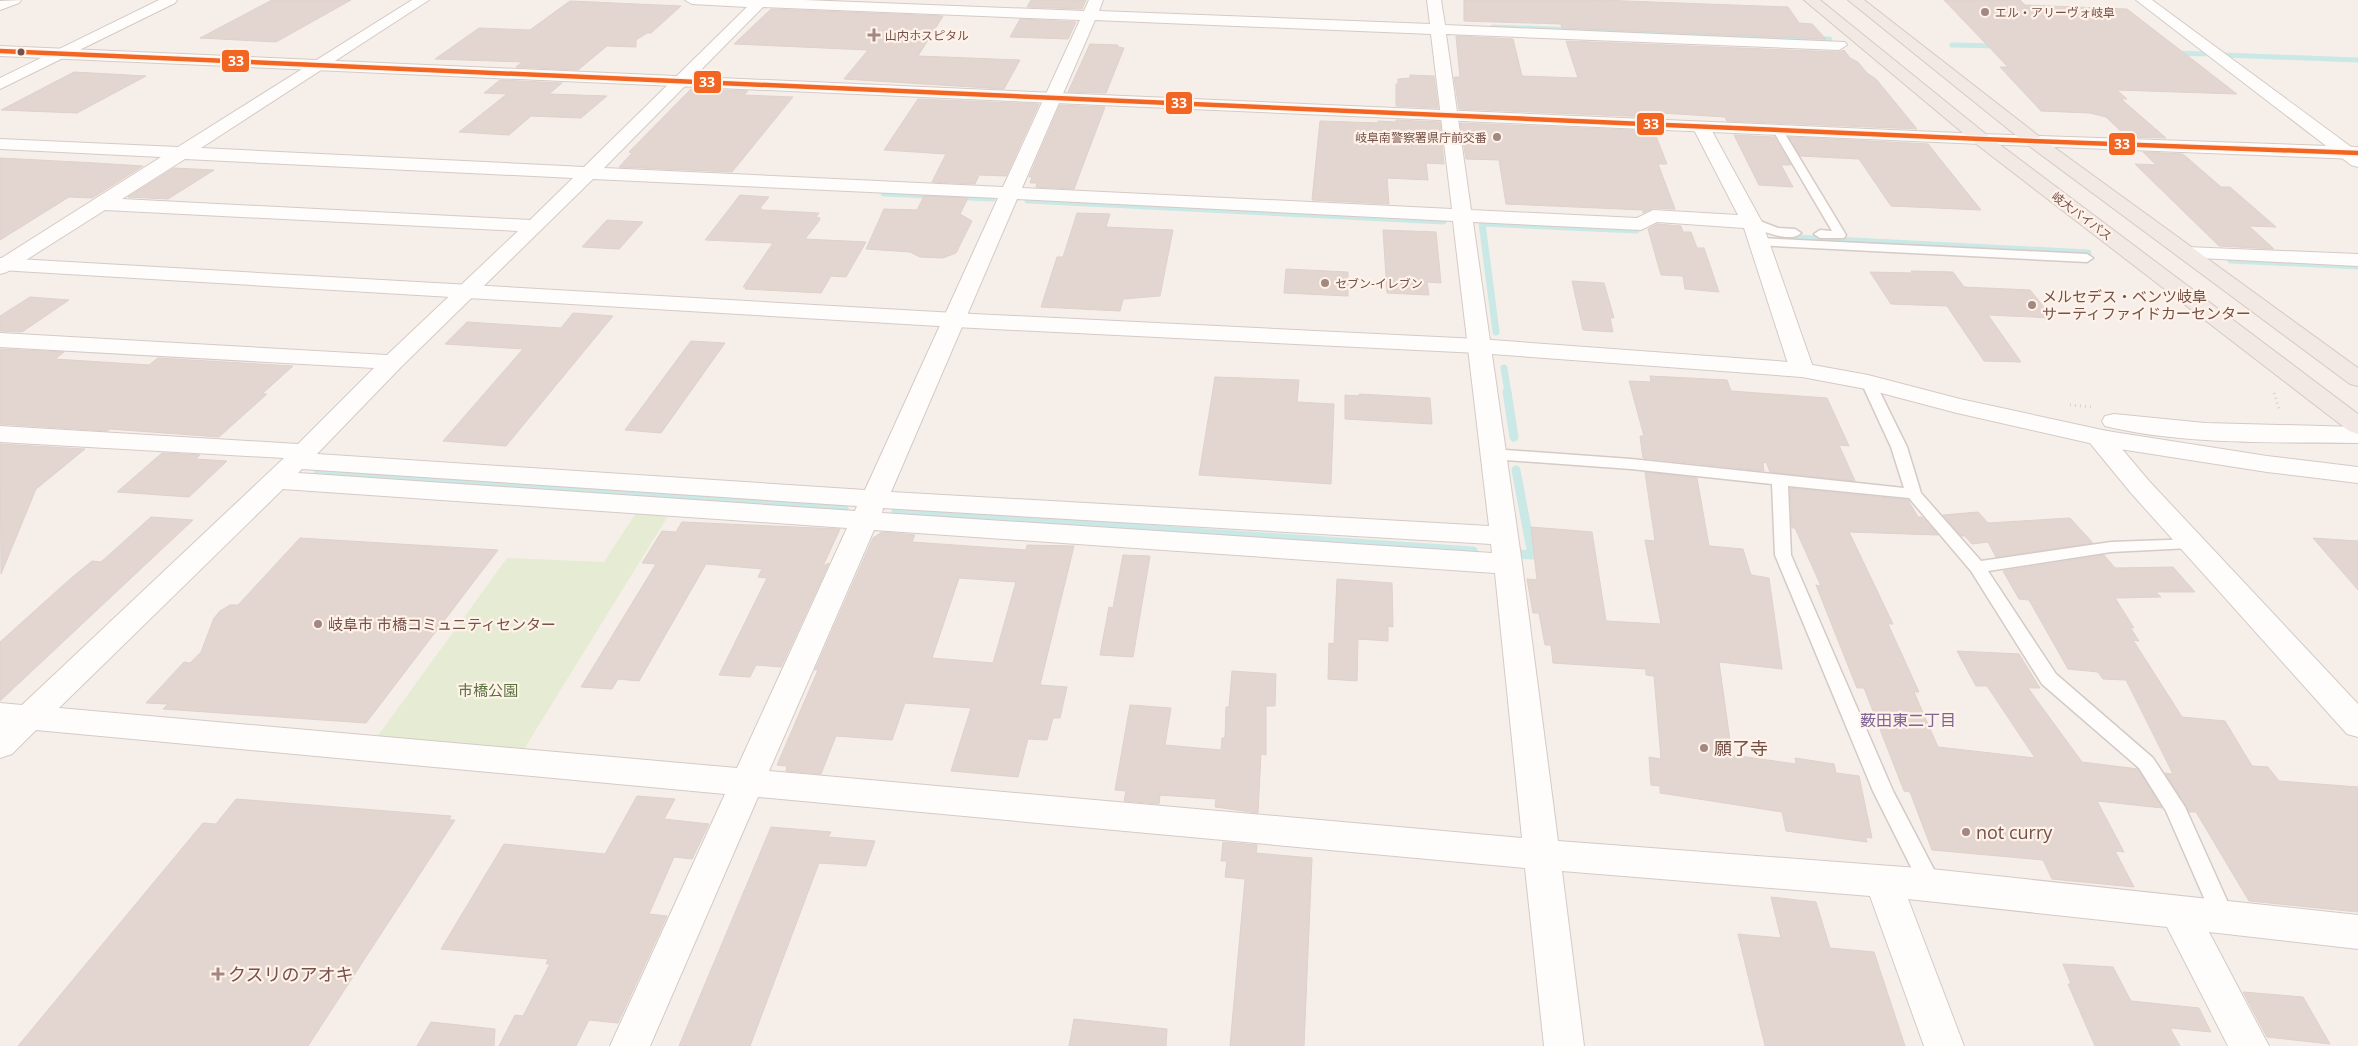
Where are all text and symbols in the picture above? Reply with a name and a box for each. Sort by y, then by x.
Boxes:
place label: エル・アリーヴォ岐阜 [1995,4,2115,21]
marker: エル・アリーヴォ岐阜 [1979,6,1991,18]
place label: 山内ホスピタル [885,27,969,44]
marker: 山内ホスピタル [867,28,881,42]
unlabelled marker [16,47,26,57]
line badge: 33 [221,49,250,73]
text: 33 [228,51,244,70]
line badge: 33 [693,70,722,94]
text: 33 [699,72,715,91]
line badge: 33 [1165,91,1193,115]
text: 33 [1171,93,1187,112]
line badge: 33 [1636,112,1665,136]
text: 33 [1643,114,1659,133]
place label: 岐阜南警察署県庁前交番 [1355,129,1487,146]
marker: 岐阜南警察署県庁前交番 [1491,131,1503,143]
line badge: 33 [2108,132,2136,156]
text: 33 [2114,134,2130,153]
street label: 岐大バイパス [2048,188,2116,244]
place label: セブン-イレブン [1335,275,1423,292]
marker: セブン-イレブン [1319,277,1331,289]
place label: メルセデス・ベンツ岐阜 サーティファイドカーセンター [2042,286,2251,323]
marker: メルセデス・ベンツ岐阜 サーティファイドカーセンター [2026,299,2038,311]
place label: 岐阜市 市橋コミュニティセンター [328,614,556,634]
marker: 岐阜市 市橋コミュニティセンター [312,618,324,630]
park label: 市橋公園 [458,680,518,700]
district label: 薮田東二丁目 [1860,709,1956,731]
place label: 願了寺 [1714,736,1768,760]
marker: 願了寺 [1698,742,1710,754]
place label: not curry [1976,820,2053,844]
marker: not curry [1960,826,1972,838]
place label: クスリのアオキ [228,962,353,986]
marker: クスリのアオキ [212,968,224,980]

